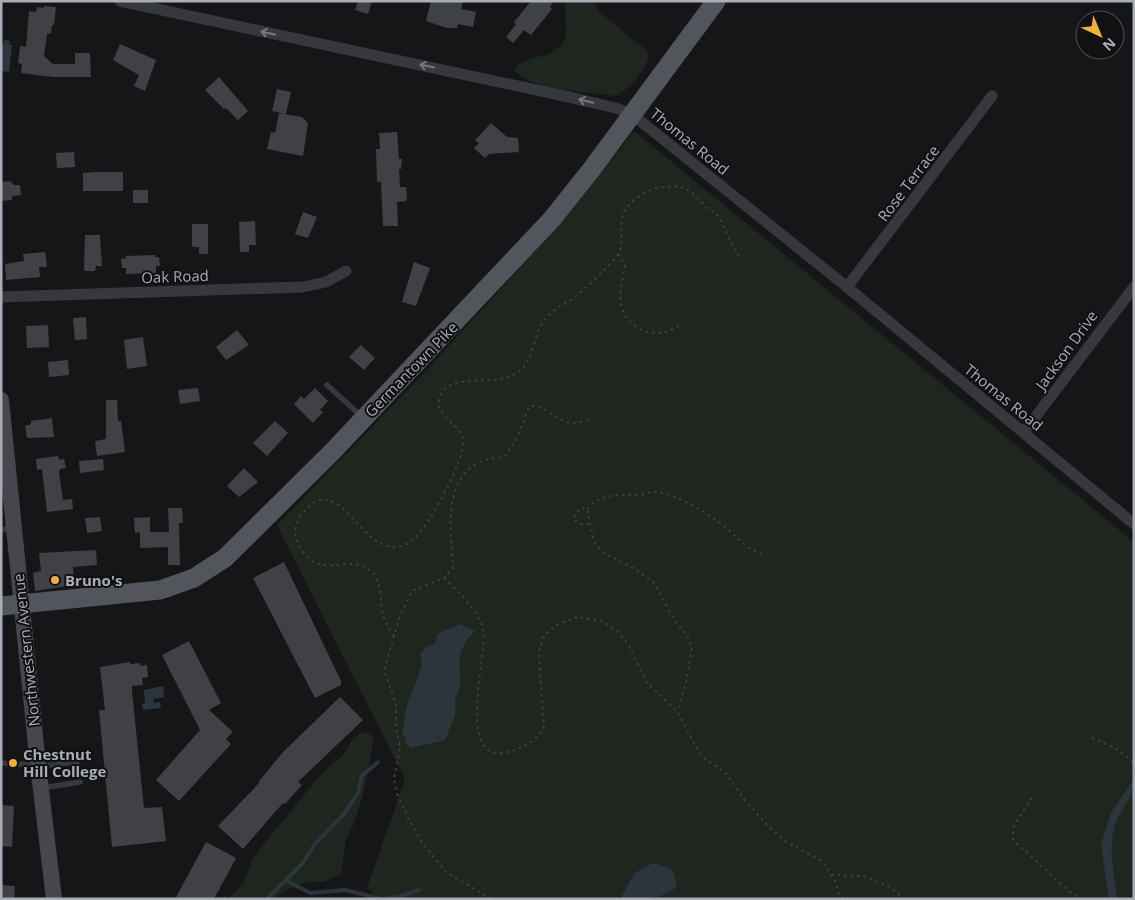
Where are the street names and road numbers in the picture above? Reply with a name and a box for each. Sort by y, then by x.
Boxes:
street label: Thomas Road [647,103,733,179]
street label: Rose Terrace [873,141,943,225]
street label: Oak Road [141,265,209,287]
street label: Jackson Drive [1029,306,1102,395]
street label: Germantown Pike [360,317,462,421]
street label: Thomas Road [961,359,1047,435]
street label: Northwestern Avenue [8,573,44,727]

